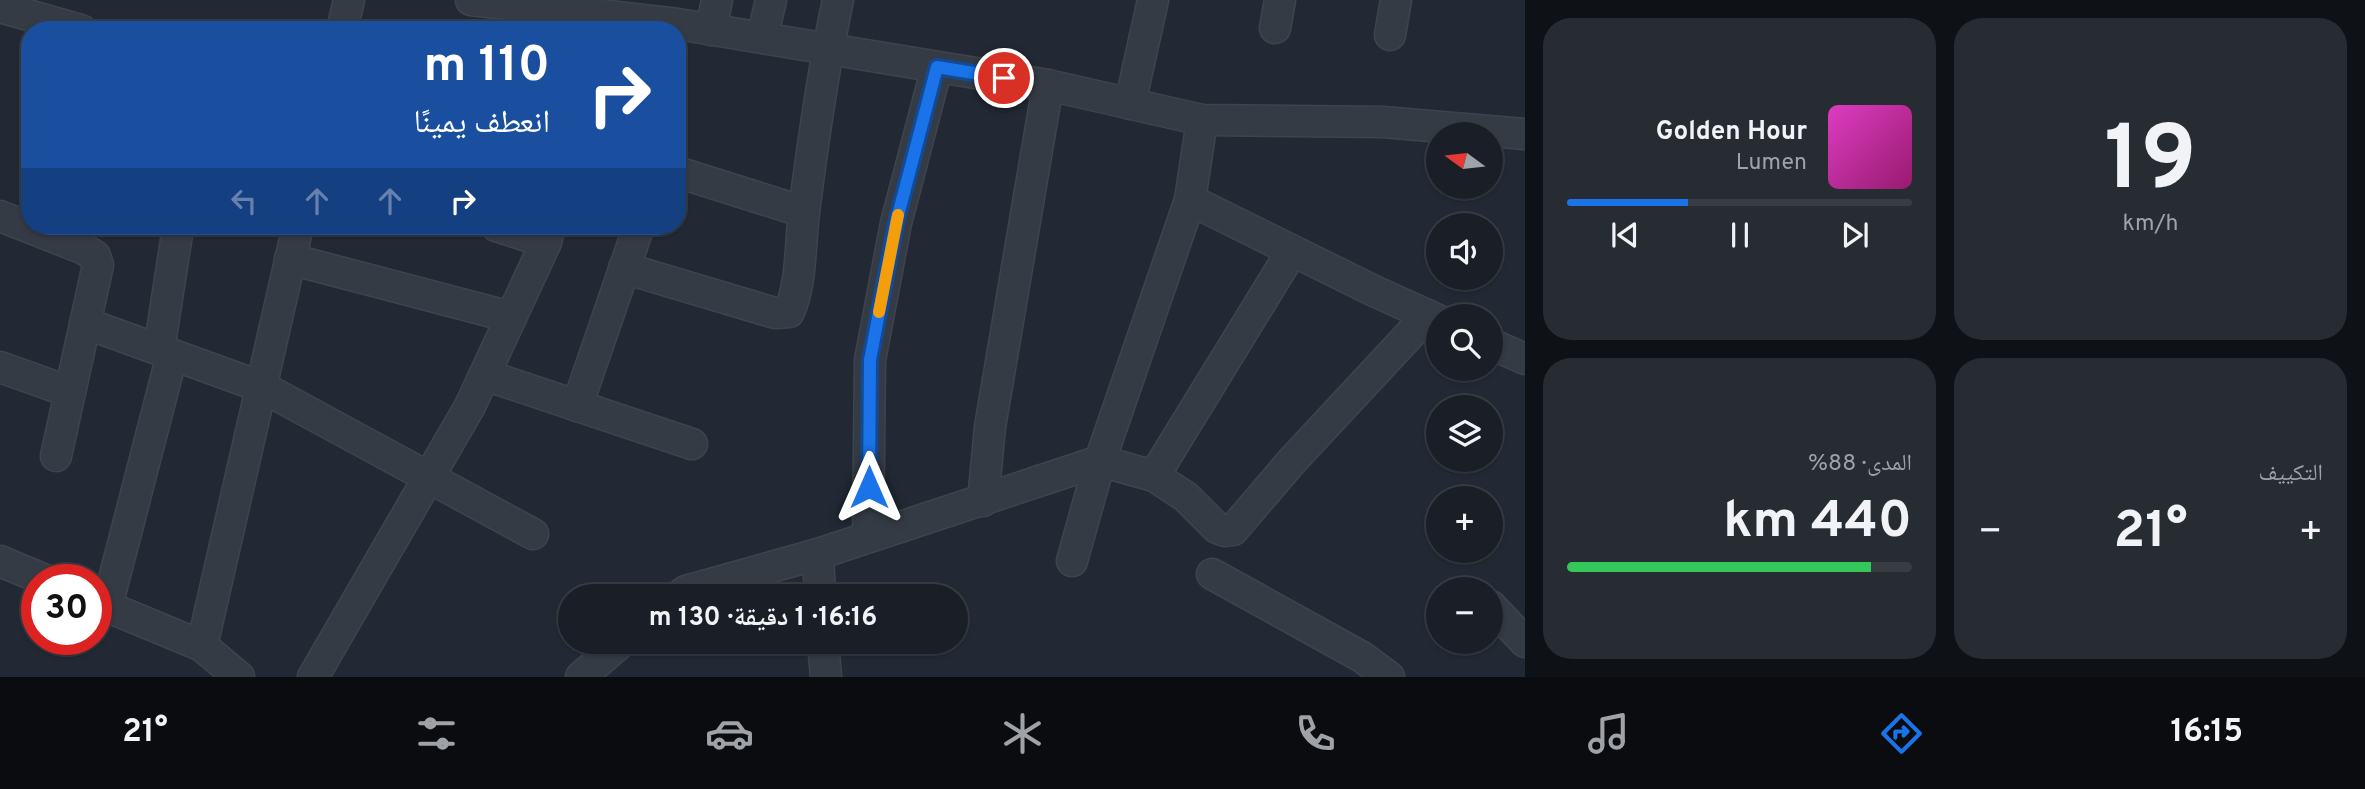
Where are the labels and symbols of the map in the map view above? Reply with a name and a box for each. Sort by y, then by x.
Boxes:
pin [974,48,1034,108]
north arrow [1426,122,1503,200]
position arrow [832,450,906,524]
speed limit sign: 30 [21,564,112,655]

